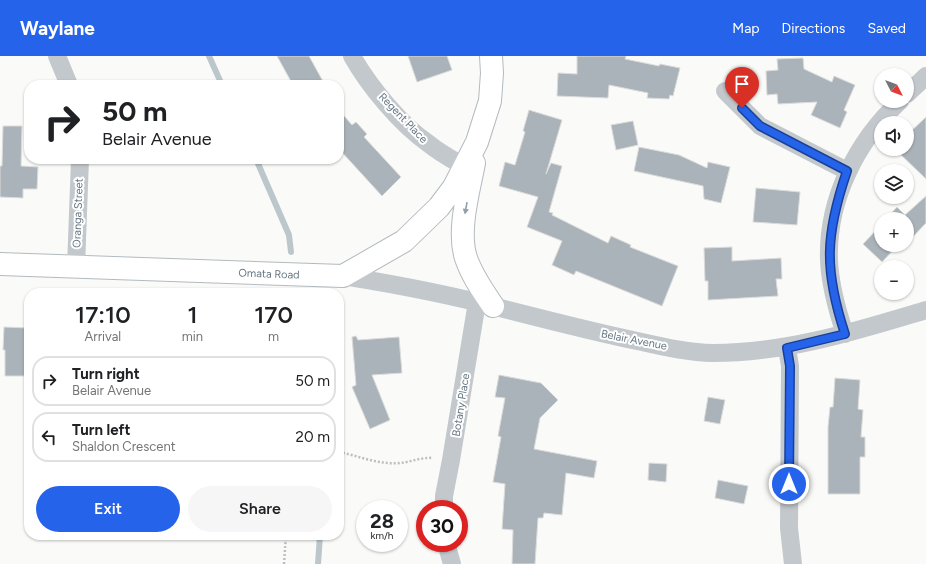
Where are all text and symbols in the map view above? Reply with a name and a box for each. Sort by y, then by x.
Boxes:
text: Waylane [20,17,95,40]
text: Map [732,20,760,37]
text: Directions [782,20,845,37]
text: Saved [867,20,906,37]
pin [725,67,759,108]
north arrow [874,68,914,108]
map controls [874,68,914,300]
icon: arrive [731,73,753,95]
street label: Regent Place [376,90,430,146]
text: 50 m [102,94,168,128]
icon: right [36,96,88,148]
button: sound [874,116,914,156]
text: Belair Avenue [102,128,212,150]
button: layers [874,164,914,204]
street label: Oranga Street [70,178,86,248]
one-way arrow [463,202,469,214]
button: + [874,212,914,252]
button: − [874,260,914,300]
street label: Omata Road [238,266,300,282]
text: 17:10 [75,300,131,329]
text: 1 [187,300,197,329]
text: 170 [254,300,293,329]
street label: Belair Avenue [600,327,668,353]
text: Arrival [85,329,121,344]
text: min [182,329,203,344]
text: m [268,329,279,344]
text: Turn right [72,365,140,383]
icon: right [38,370,60,392]
text: 50 m [295,372,330,390]
street label: Botany Place [450,372,472,438]
text: Belair Avenue [72,383,151,398]
text: Turn left [72,421,130,439]
icon: left [38,426,60,448]
text: 20 m [296,428,330,446]
text: Shaldon Crescent [72,439,176,454]
position arrow [768,463,810,505]
button: Exit [36,486,180,532]
button: Share [188,486,332,532]
speed limit sign: 30 [416,500,468,552]
text: 28 [370,509,394,533]
text: km/h [371,529,393,542]

